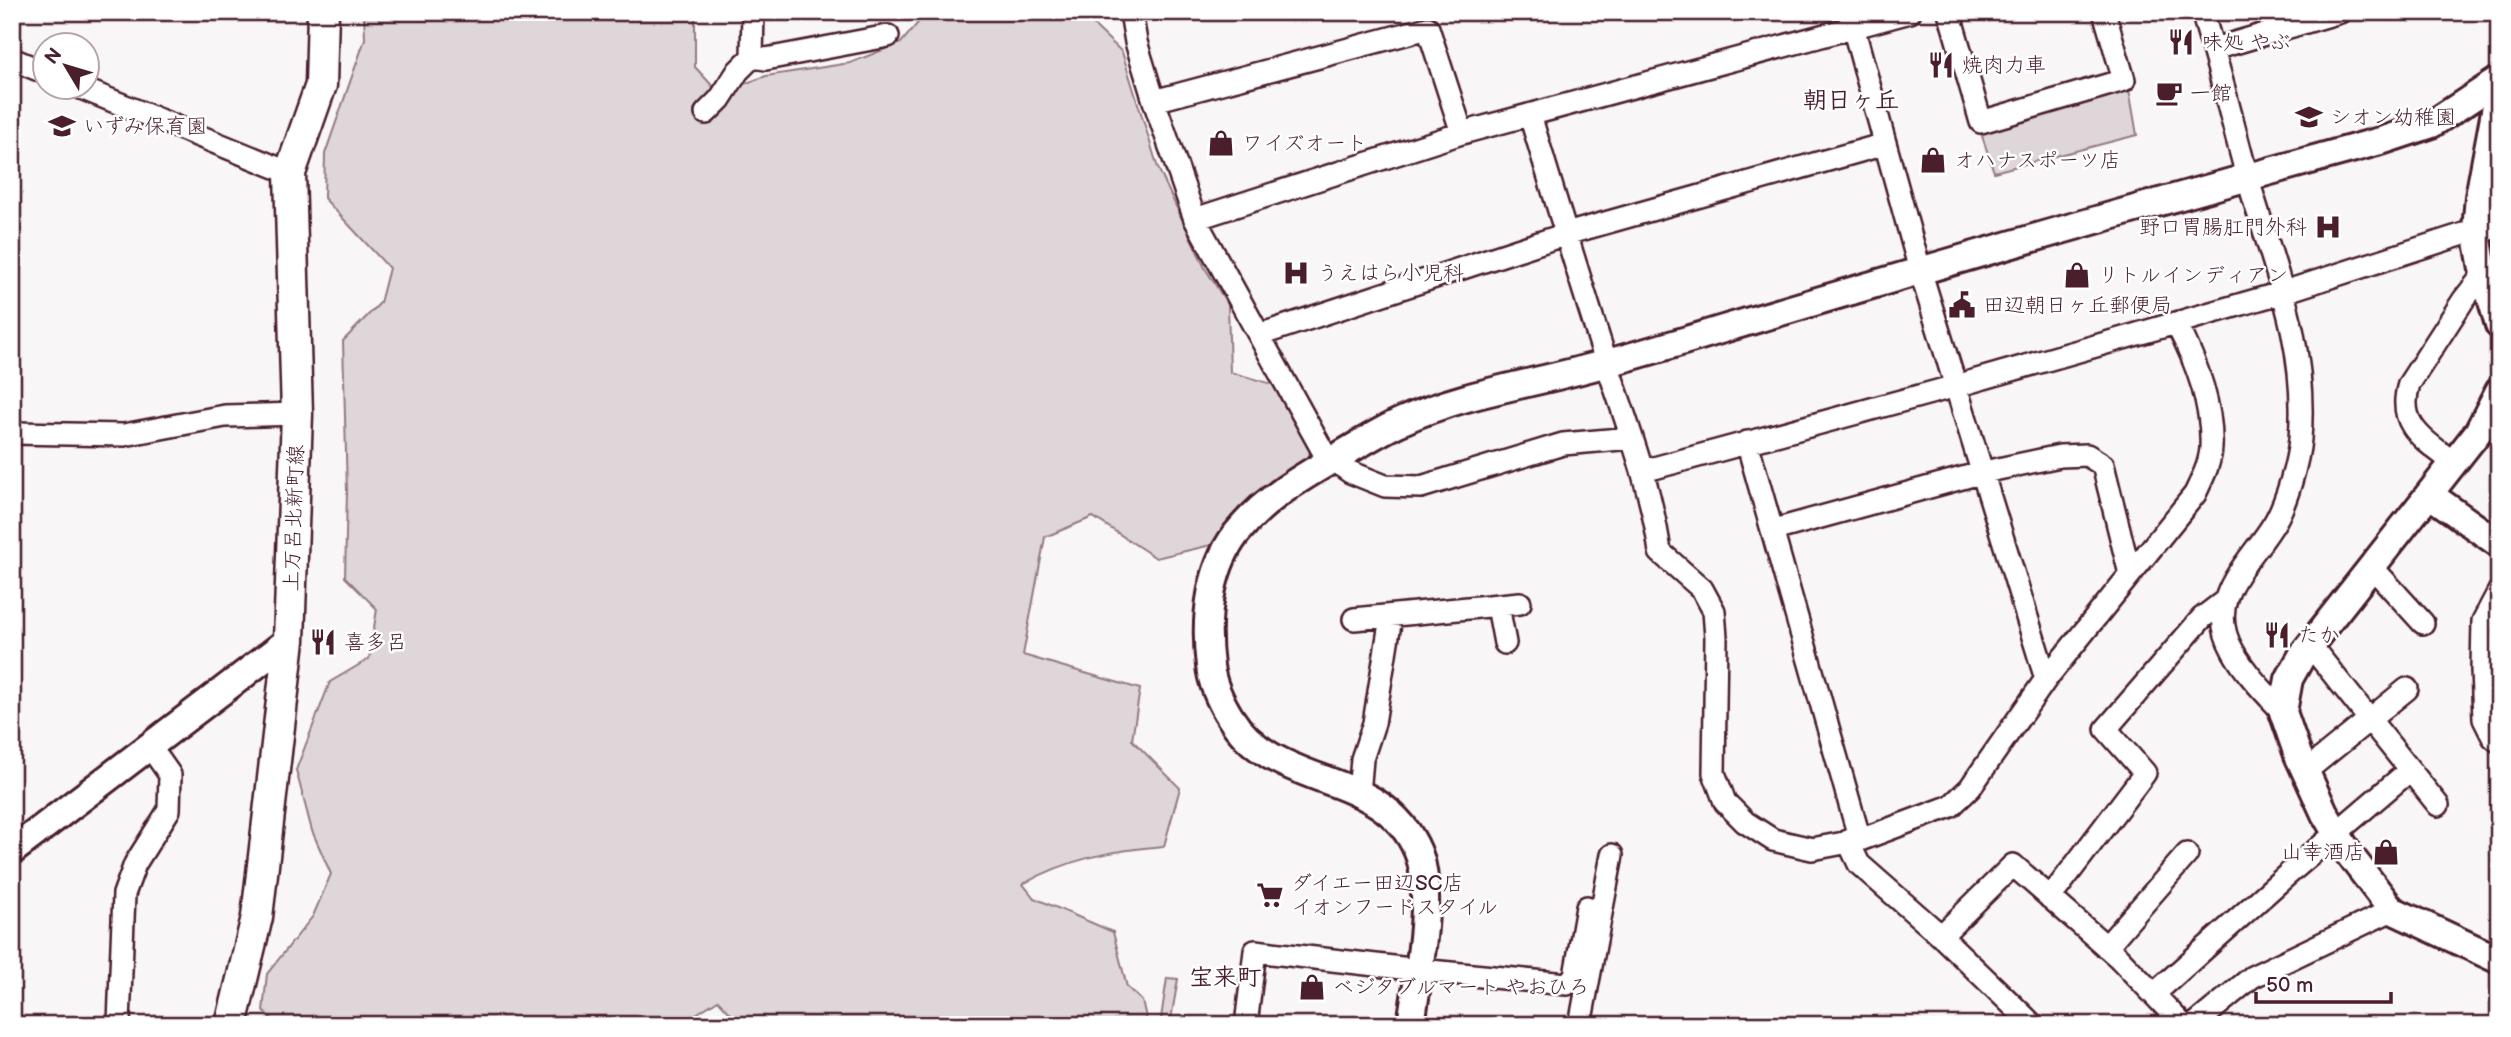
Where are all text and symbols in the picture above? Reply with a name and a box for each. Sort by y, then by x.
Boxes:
restaurant icon: 味処 やぶ [2166,27,2196,57]
place label: 味処 やぶ [2202,30,2291,55]
north arrow [32,32,102,102]
text: N [40,44,67,69]
restaurant icon: 焼肉力車 [1926,50,1956,80]
place label: 焼肉力車 [1962,53,2046,78]
cafe icon: 一館 [2154,78,2184,108]
place label: 一館 [2190,81,2232,106]
district label: 朝日ヶ丘 [1803,86,1899,115]
school or university icon: シオン幼稚園 [2294,102,2324,132]
place label: シオン幼稚園 [2330,105,2456,130]
school or university icon: いずみ保育園 [47,111,77,141]
place label: いずみ保育園 [83,114,207,139]
shop icon: ワイズオート [1206,128,1236,158]
place label: ワイズオート [1242,131,1367,156]
shop icon: オハナスポーツ店 [1918,145,1948,175]
place label: オハナスポーツ店 [1954,148,2121,173]
hospital icon: 野口胃腸肛門外科 [2313,212,2343,242]
place label: 野口胃腸肛門外科 [2139,215,2307,240]
hospital icon: うえはら小児科 [1281,258,1311,288]
shop icon: リトルインディアン [2062,260,2092,290]
place label: うえはら小児科 [1317,261,1464,286]
place label: リトルインディアン [2098,263,2288,288]
public building icon: 田辺朝日ヶ丘郵便局 [1947,290,1977,320]
place label: 田辺朝日ヶ丘郵便局 [1983,293,2172,318]
street label: 上万呂北新町線 [279,444,309,592]
restaurant icon: たか [2262,620,2292,650]
place label: たか [2298,623,2340,648]
restaurant icon: 喜多呂 [308,627,338,657]
place label: 喜多呂 [344,630,407,655]
shop icon: 山幸酒店 [2371,837,2401,867]
place label: 山幸酒店 [2281,840,2365,865]
place label: ダイエー田辺SC店 イオンフードスタイル [1291,871,1498,920]
supermarket icon: ダイエー田辺SC店 イオンフードスタイル [1255,880,1285,910]
scale bar [2256,960,2390,1004]
district label: 宝来町 [1189,963,1261,992]
shop icon: ベジタブルマート やおひろ [1297,972,1327,1002]
text: 50 m [2266,973,2313,998]
place label: ベジタブルマート やおひろ [1333,975,1589,1000]

